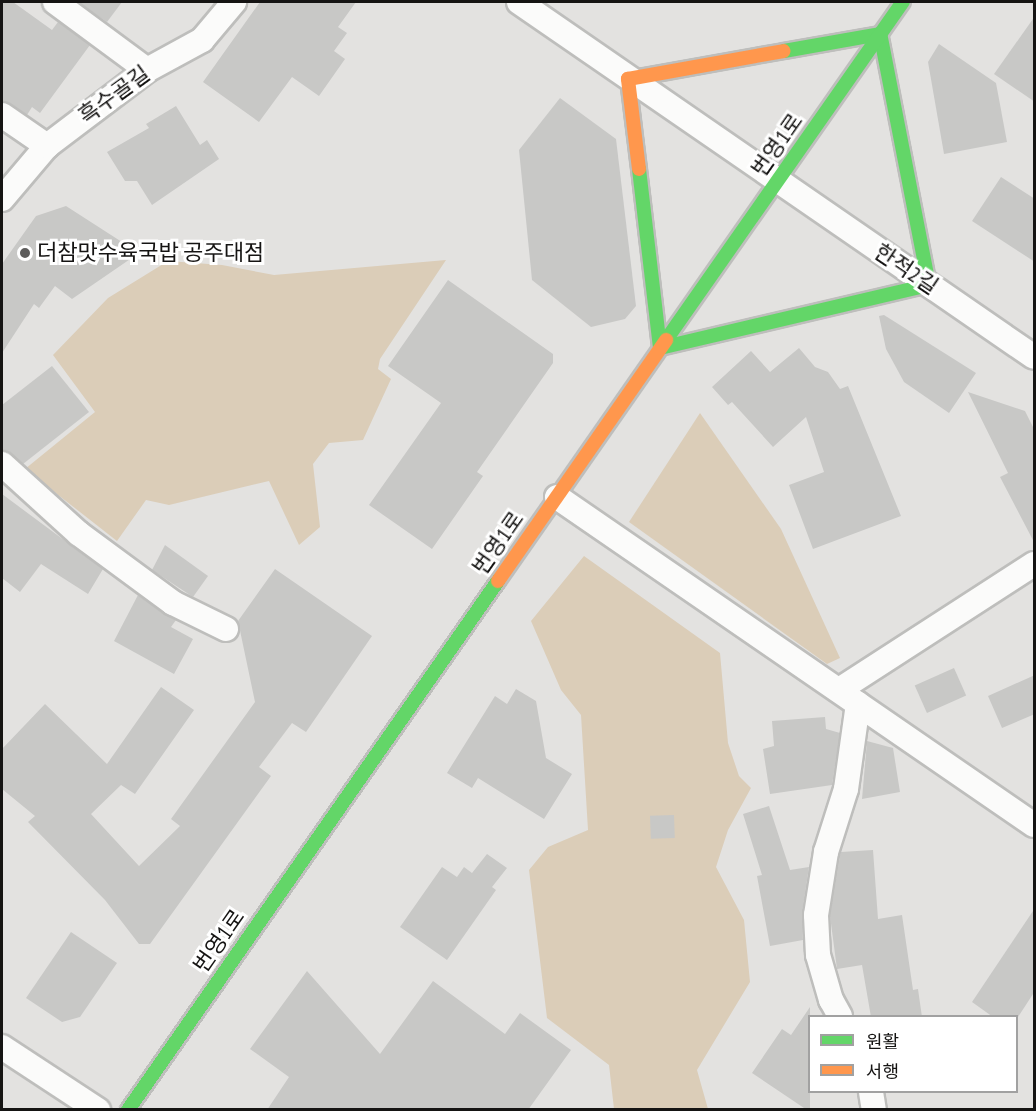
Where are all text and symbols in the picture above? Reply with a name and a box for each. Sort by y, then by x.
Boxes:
street label: 흑수골길 [73,61,155,129]
street label: 번영1로 [746,109,808,181]
street label: 한적2길 [869,238,943,300]
place label: 더참맛수육국밥 공주대점 [37,240,264,266]
marker: 더참맛수육국밥 공주대점 [18,246,32,260]
street label: 번영1로 [467,507,529,579]
street label: 번영1로 [188,905,250,977]
legend [808,1015,1018,1093]
text: 원활 [866,1030,899,1053]
text: 서행 [866,1060,899,1083]

